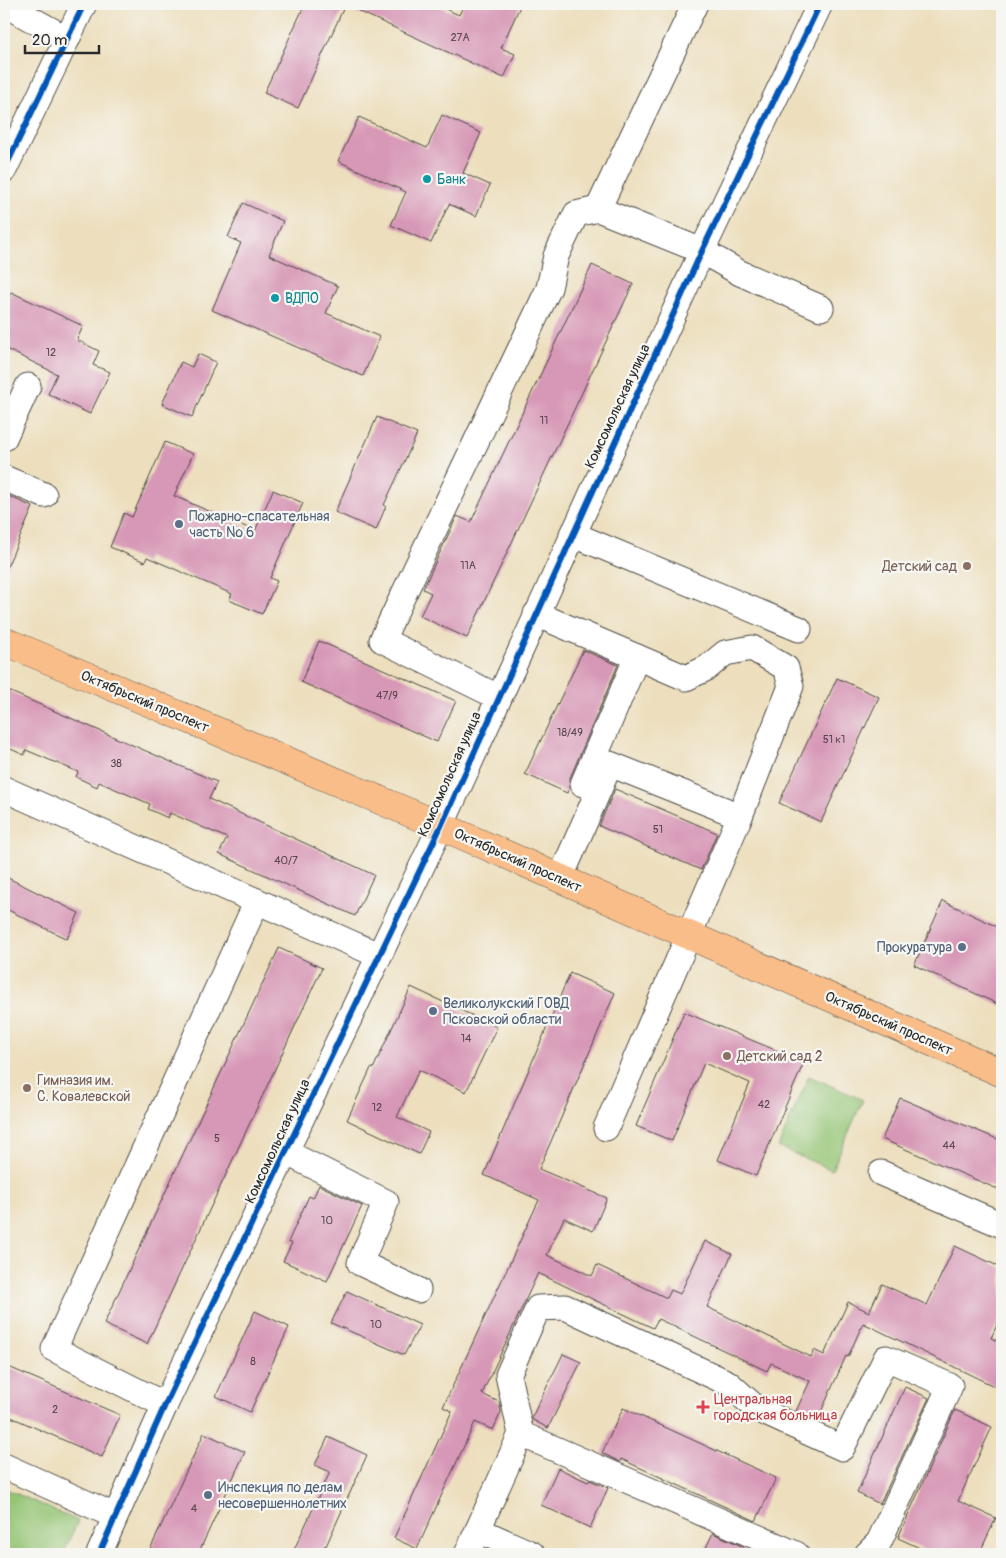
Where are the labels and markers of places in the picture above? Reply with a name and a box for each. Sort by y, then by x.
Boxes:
place label: Банк [437,171,466,188]
marker: Банк [421,173,433,185]
place label: ВДПО [285,290,319,307]
marker: ВДПО [269,292,281,304]
place label: Пожарно-спасательная часть № 6 [189,508,330,541]
marker: Пожарно-спасательная часть № 6 [173,518,185,530]
place label: Детский сад [881,558,958,575]
marker: Детский сад [961,560,973,572]
place label: Прокуратура [877,939,952,956]
marker: Прокуратура [956,941,968,953]
place label: Великолукский ГОВД Псковской области [443,995,570,1028]
marker: Великолукский ГОВД Псковской области [427,1005,439,1017]
place label: Детский сад 2 [736,1048,823,1065]
marker: Детский сад 2 [721,1050,733,1062]
place label: Гимназия им. С. Ковалевской [37,1072,130,1105]
marker: Гимназия им. С. Ковалевской [21,1082,33,1094]
place label: Центральная городская больница [714,1391,837,1424]
marker: Центральная городская больница [696,1400,710,1414]
place label: Инспекция по делам несовершеннолетних [218,1479,347,1512]
marker: Инспекция по делам несовершеннолетних [202,1489,214,1501]

